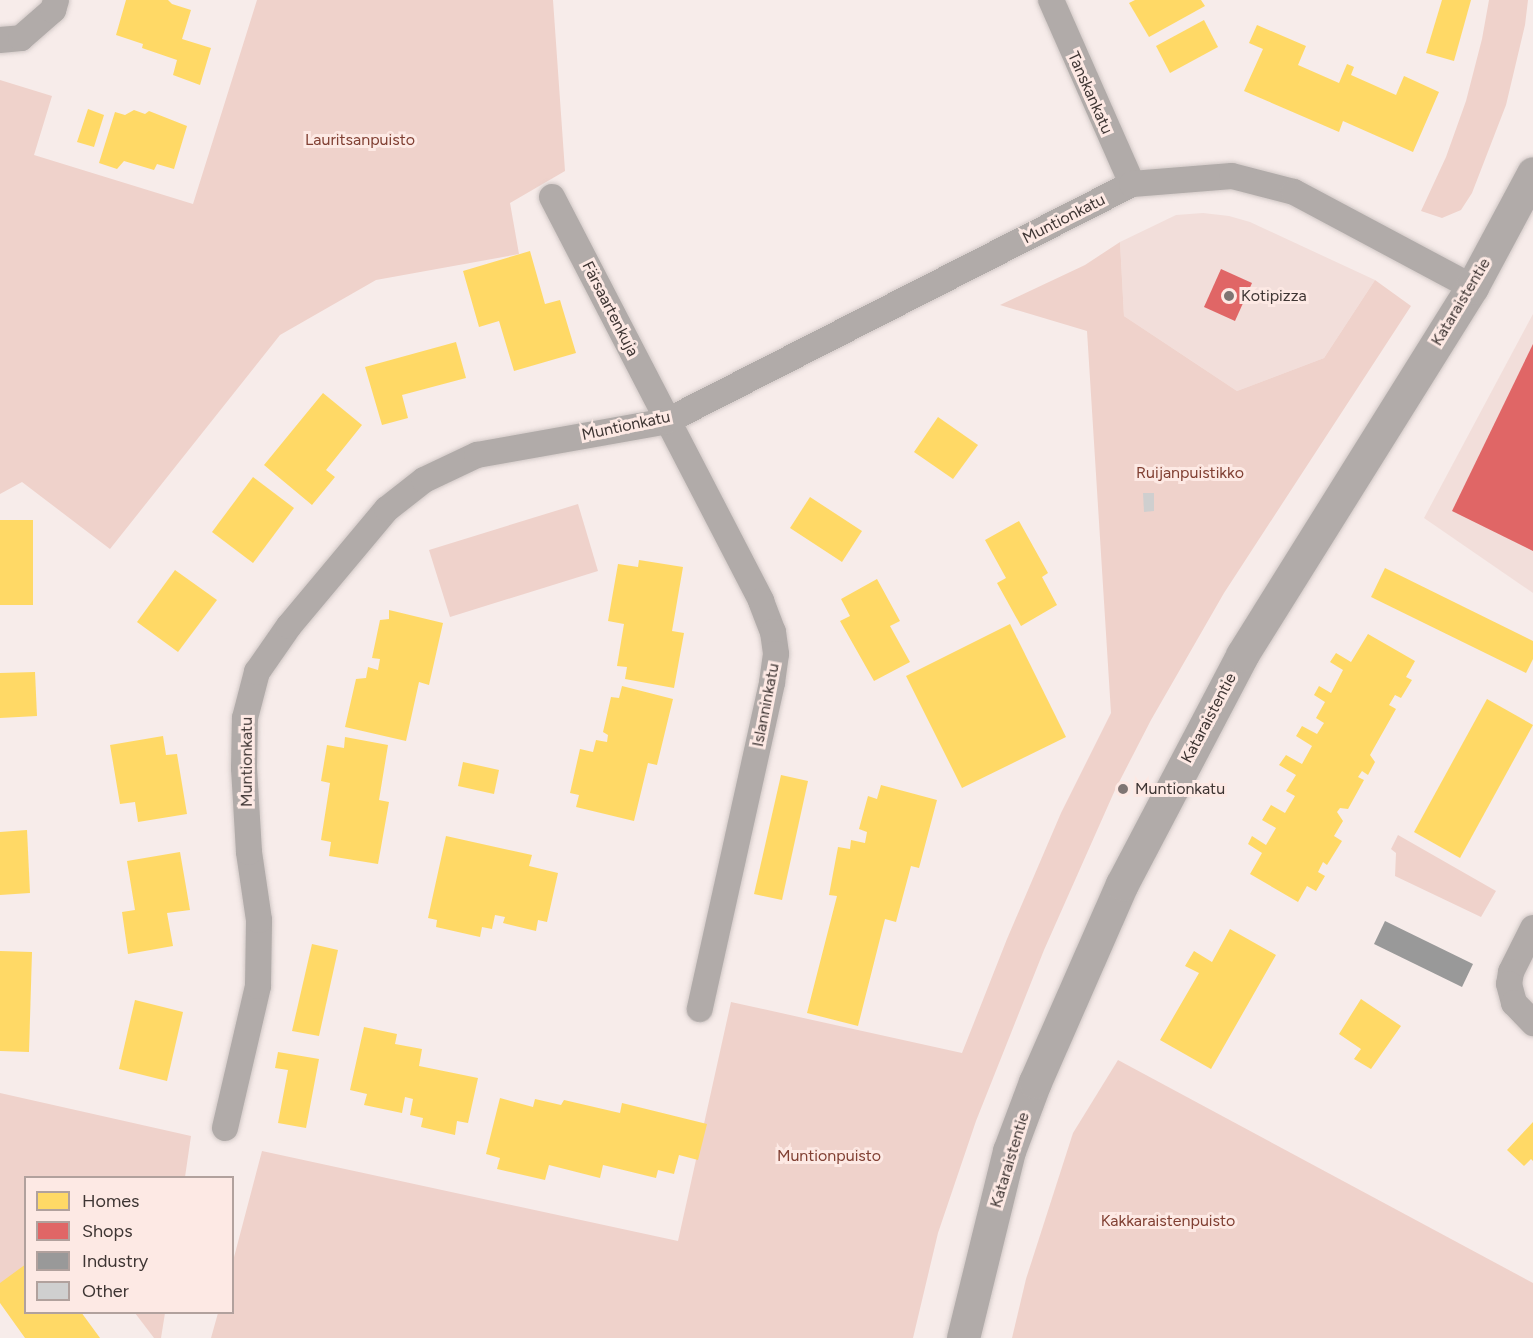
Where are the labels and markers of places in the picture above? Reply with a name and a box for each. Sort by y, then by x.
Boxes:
place label: Kotipizza [1241,286,1307,306]
marker: Kotipizza [1222,289,1236,303]
place label: Muntionkatu [1135,779,1225,799]
marker: Muntionkatu [1116,782,1130,796]

